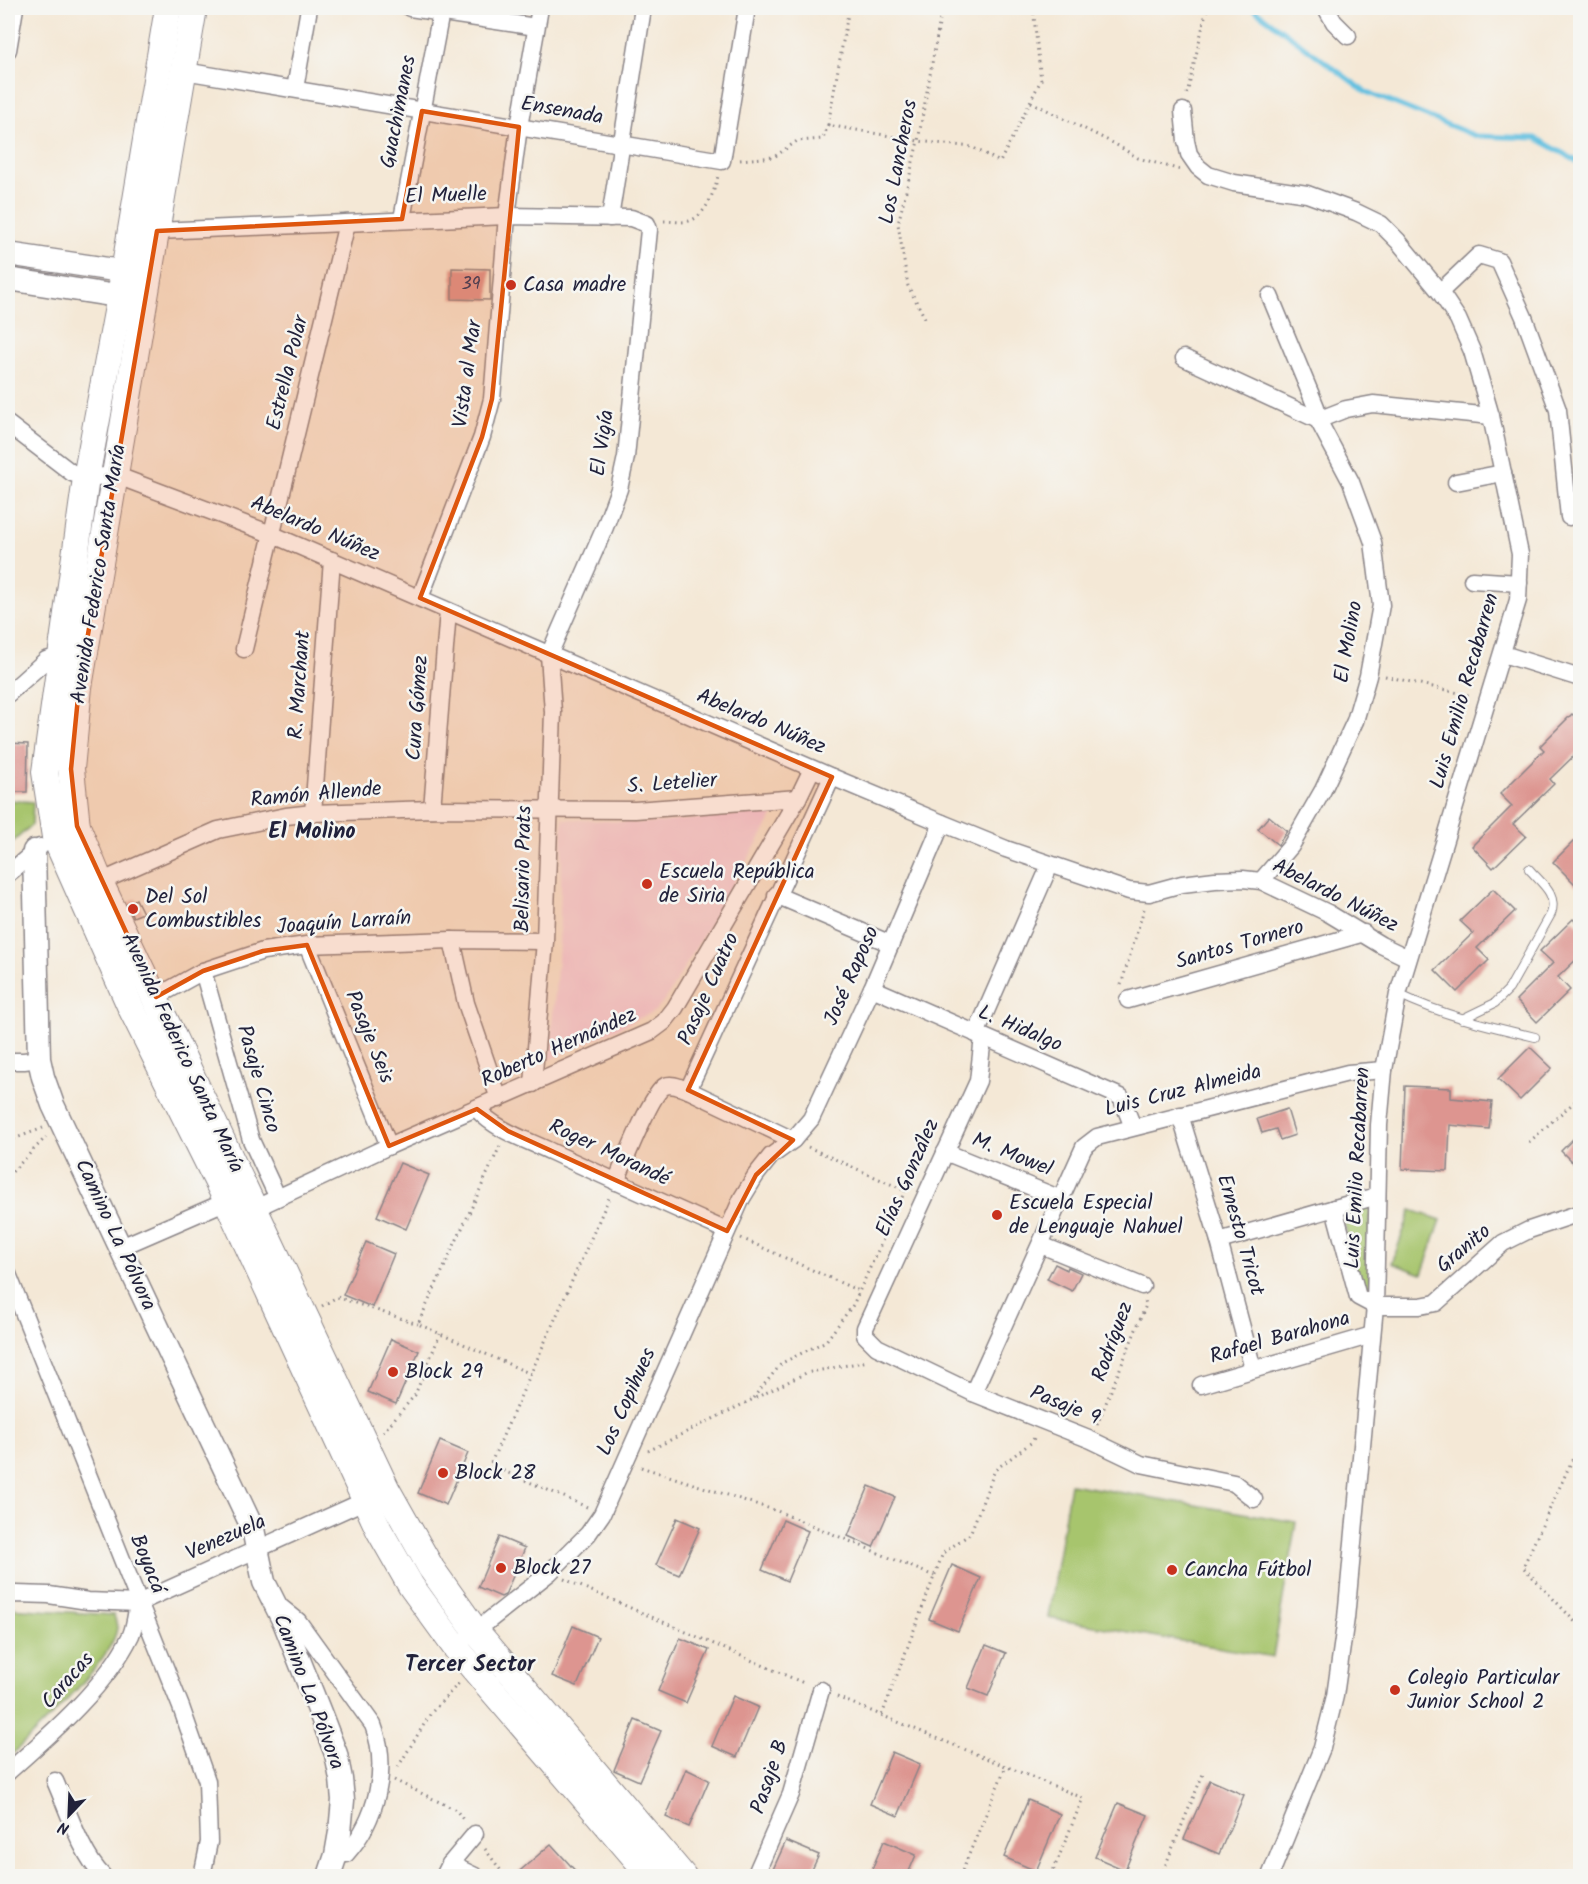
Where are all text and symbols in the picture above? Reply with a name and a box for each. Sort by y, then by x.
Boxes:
street label: Guachimanes [372,53,426,171]
street label: Ensenada [518,88,606,134]
street label: Los Lancheros [871,97,927,227]
street label: El Muelle [405,178,488,214]
place label: Casa madre [523,269,627,302]
house number: 39 [461,270,481,299]
marker: Casa madre [504,278,518,292]
street label: Estrella Polar [258,311,318,434]
street label: Vista al Mar [444,317,492,430]
street label: El Vigía [582,408,624,478]
street label: Avenida Federico Santa María [62,442,136,706]
street label: Abelardo Núñez [245,487,385,571]
street label: Luis Emilio Recabarren [1421,589,1509,793]
street label: El Molino [1326,598,1372,686]
street label: R. Marchant [280,629,320,740]
street label: Cura Gómez [398,654,438,762]
street label: Abelardo Núñez [691,680,831,764]
street label: S. Letelier [626,764,719,804]
street label: Ramón Allende [249,773,384,817]
street label: Belisario Prats [506,805,542,933]
district label: El Molino [269,815,355,850]
street label: Abelardo Núñez [1266,850,1404,942]
place label: Escuela República de Siria [659,856,815,913]
marker: Escuela República de Siria [640,877,654,891]
place label: Del Sol Combustibles [145,881,262,938]
marker: Del Sol Combustibles [126,902,140,916]
street label: Joaquín Larraín [275,902,413,944]
street label: Santos Tornero [1172,911,1308,979]
street label: José Raposo [815,921,889,1031]
street label: Avenida Federico Santa María [112,927,252,1179]
street label: Pasaje Cuatro [669,927,749,1051]
street label: Pasaje Seis [335,985,403,1089]
street label: L. Hidalgo [973,996,1067,1062]
street label: Roberto Hernández [476,999,642,1097]
street label: Pasaje Cinco [227,1021,289,1137]
street label: Luis Cruz Almeida [1101,1056,1265,1126]
street label: Luis Emilio Recabarren [1336,1066,1380,1270]
street label: Roger Morandé [543,1111,676,1196]
street label: Elías González [867,1114,949,1242]
street label: M. Mowel [967,1124,1057,1186]
street label: Camino La Pólvora [65,1154,165,1316]
street label: Ernesto Tricot [1207,1170,1273,1300]
place label: Escuela Especial de Lenguaje Nahuel [1009,1187,1183,1244]
marker: Escuela Especial de Lenguaje Nahuel [990,1208,1004,1222]
street label: Granito [1429,1216,1499,1282]
street label: Rodríguez [1083,1297,1143,1387]
street label: Rafael Barahona [1206,1302,1354,1374]
street label: Los Copihues [588,1343,666,1461]
place label: Block 29 [405,1356,483,1389]
marker: Block 29 [386,1365,400,1379]
street label: Pasaje 9 [1025,1377,1105,1435]
place label: Block 28 [455,1457,536,1490]
marker: Block 28 [436,1466,450,1480]
street label: Venezuela [180,1506,272,1570]
street label: Boyacá [120,1529,175,1601]
place label: Block 27 [513,1552,592,1585]
place label: Cancha Fútbol [1184,1554,1311,1587]
marker: Block 27 [494,1561,508,1575]
marker: Cancha Fútbol [1165,1563,1179,1577]
street label: Camino La Pólvora [263,1609,353,1775]
street label: Caracas [33,1645,103,1717]
district label: Tercer Sector [405,1648,536,1683]
place label: Colegio Particular Junior School 2 [1407,1662,1560,1719]
marker: Colegio Particular Junior School 2 [1388,1683,1402,1697]
street label: Pasaje B [742,1735,798,1819]
north arrow [39,1785,99,1845]
text: N [54,1814,73,1841]

